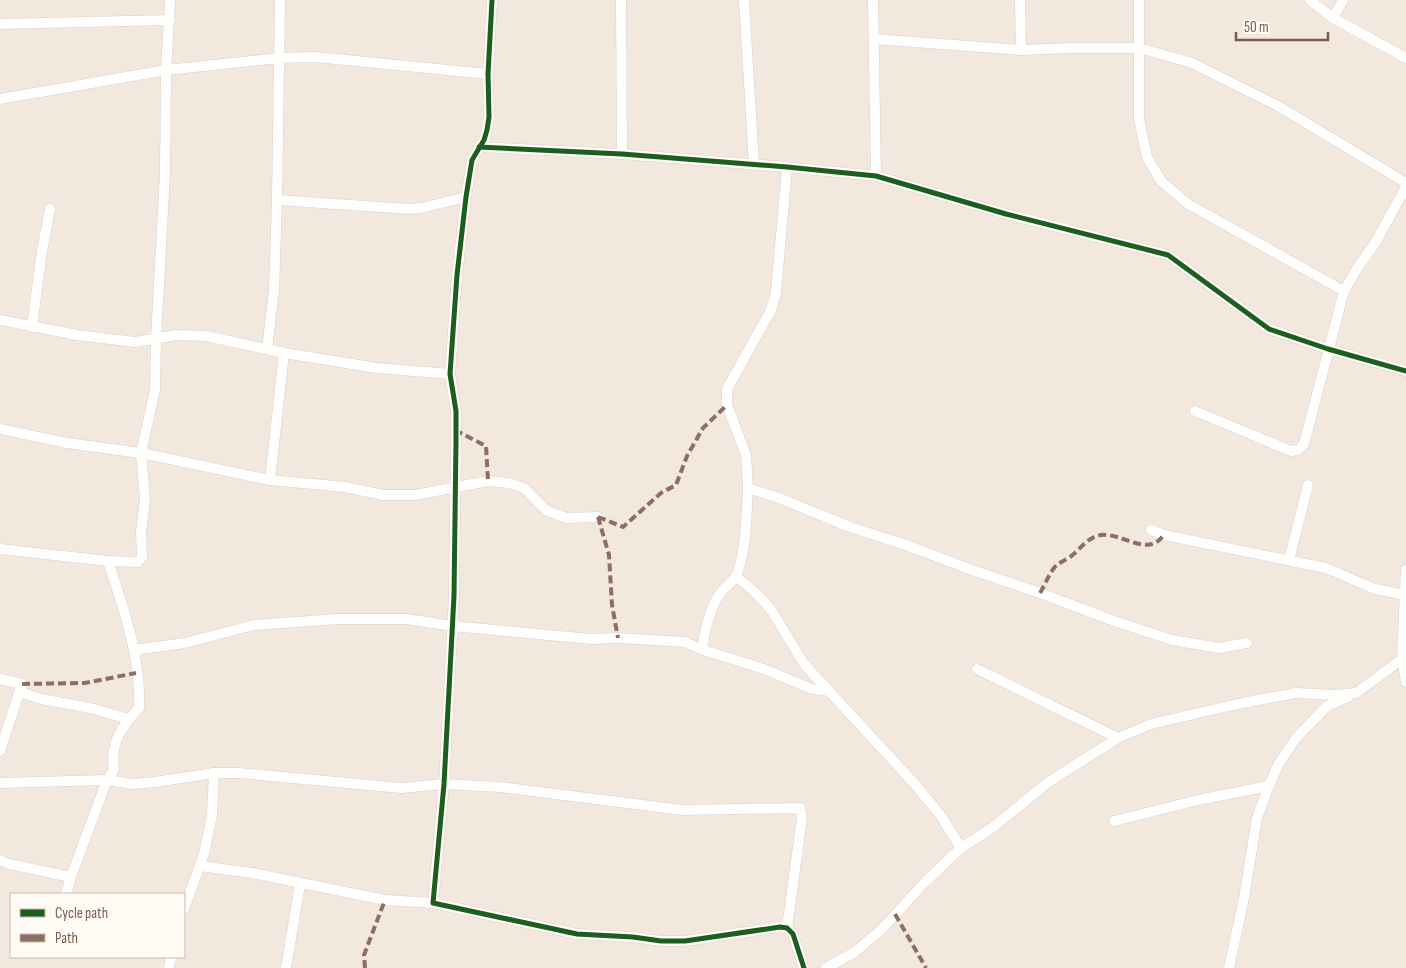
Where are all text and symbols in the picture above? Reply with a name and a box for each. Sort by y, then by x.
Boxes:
scale bar [1236,10,1328,42]
text: 50 m [1244,18,1269,37]
legend [10,893,185,958]
text: Cycle path [55,904,108,923]
text: Path [55,929,78,948]

